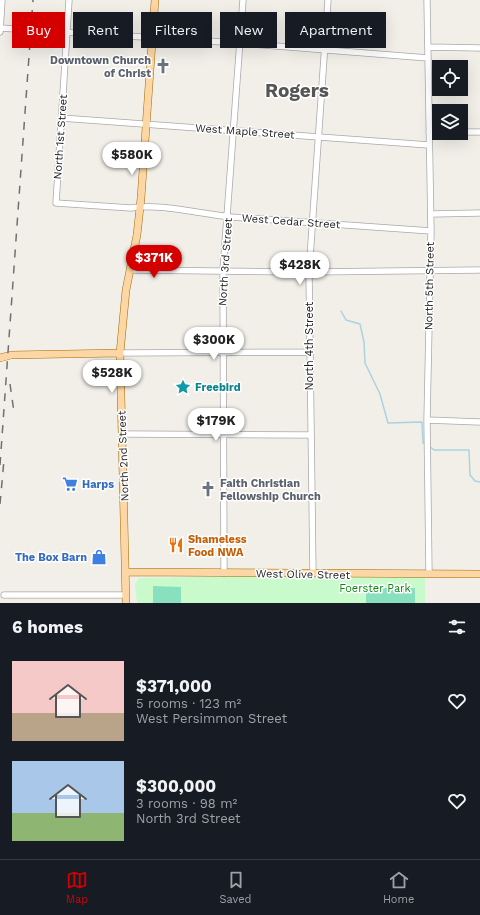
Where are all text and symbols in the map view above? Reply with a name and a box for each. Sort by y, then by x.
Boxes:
chip: Buy [12,12,65,48]
chip: Rent [73,12,133,48]
chip: Filters [141,12,212,48]
chip: New [220,12,277,48]
chip: Apartment [285,12,386,48]
place label: Downtown Church of Christ [50,54,151,80]
church icon: Downtown Church of Christ [154,57,172,75]
map controls [432,60,468,140]
button: locate [432,60,468,96]
district label: Rogers [265,79,329,102]
street label: North 1st Street [51,94,70,180]
button: layers [432,104,468,140]
street label: West Maple Street [195,122,296,141]
pin: $580K [104,142,160,176]
text: $580K [111,147,153,162]
street label: West Cedar Street [241,212,341,231]
street label: North 3rd Street [216,217,235,307]
street label: North 5th Street [422,241,437,330]
pin: $371K [126,245,182,279]
text: $371K [135,250,173,265]
pin: $428K [272,252,328,286]
text: $428K [279,257,321,272]
street label: North 4th Street [303,301,316,390]
pin: $300K [186,327,242,361]
text: $300K [193,332,235,347]
pin: $528K [84,360,140,394]
text: $528K [92,365,132,380]
place icon: Freebird [174,378,192,396]
place label: Freebird [195,381,241,394]
pin: $179K [188,408,244,442]
street label: North 2nd Street [115,410,132,502]
text: $179K [197,413,235,428]
supermarket icon: Harps [61,475,79,493]
place label: Faith Christian Fellowship Church [220,477,321,503]
place label: Harps [82,478,114,491]
church icon: Faith Christian Fellowship Church [199,480,217,498]
place label: Shameless Food NWA [188,533,247,559]
restaurant icon: Shameless Food NWA [167,536,185,554]
shop icon: The Box Barn [90,548,108,566]
place label: The Box Barn [15,551,87,564]
street label: West Olive Street [256,567,351,582]
park label: Foerster Park [339,582,411,595]
icon: filters [446,616,468,638]
text: 6 homes [12,617,83,637]
text: $371,000 [136,676,212,696]
icon: home [44,677,92,725]
icon: heart [446,690,468,712]
text: 5 rooms · 123 m² [136,696,241,711]
text: West Persimmon Street [136,711,287,726]
text: $300,000 [136,776,216,796]
icon: home [44,777,92,825]
icon: heart [446,790,468,812]
text: 3 rooms · 98 m² [136,796,237,811]
text: North 3rd Street [136,811,240,826]
tab: Map [66,869,88,906]
tab: Saved [220,869,251,906]
tab: Home [383,869,414,906]

